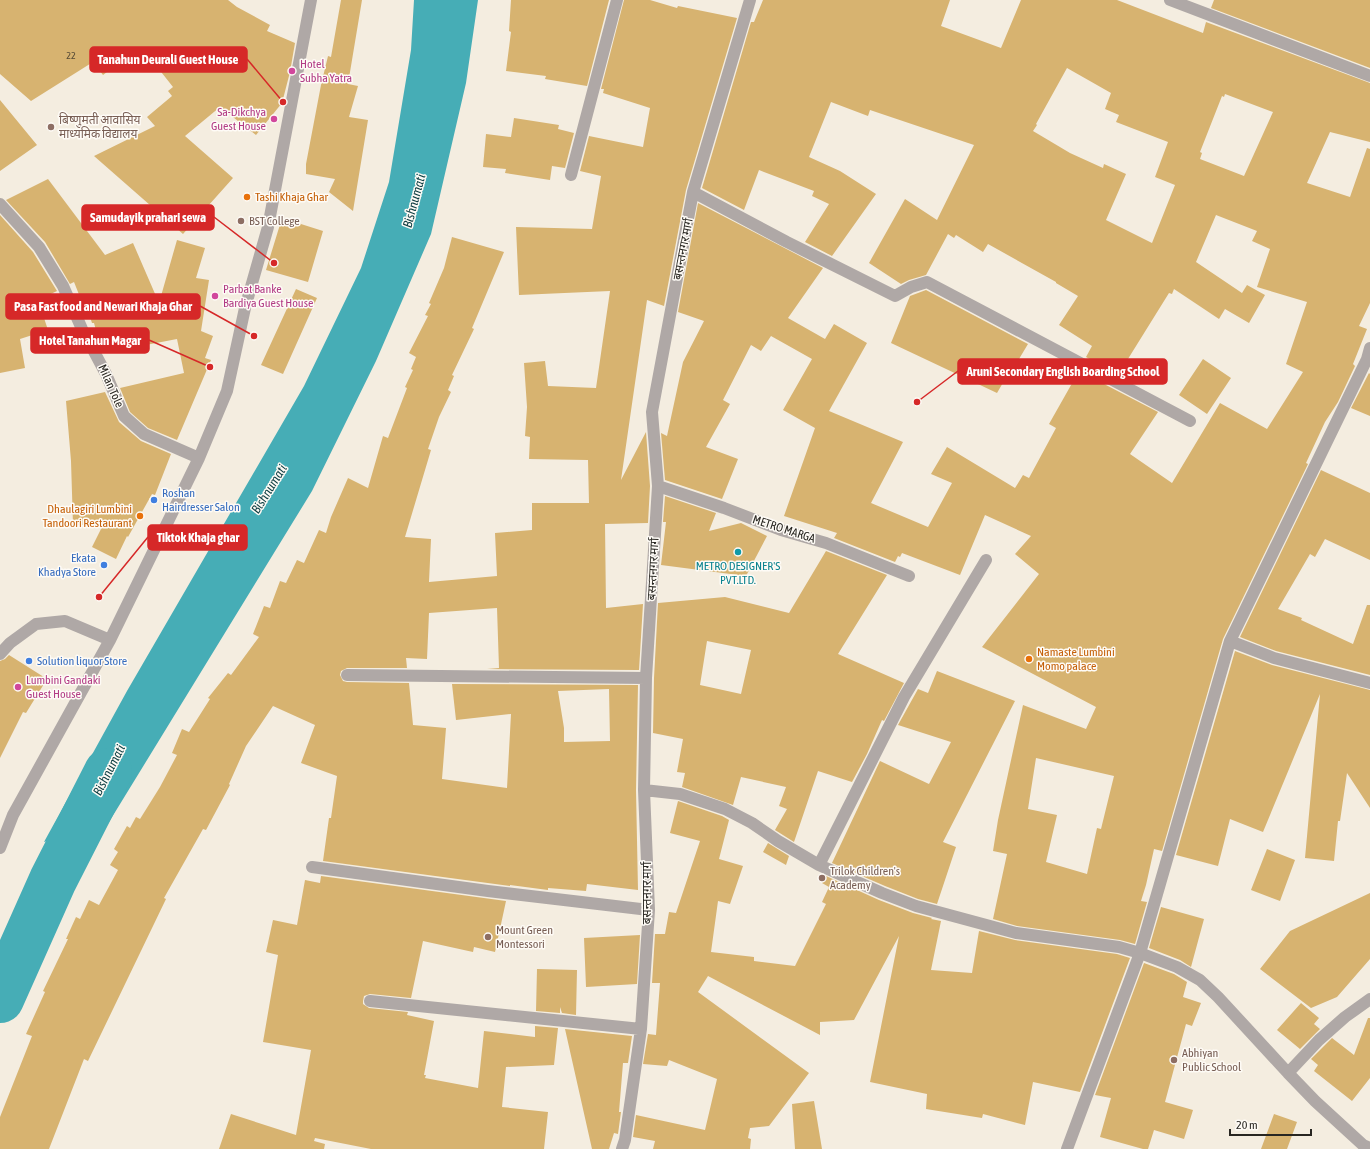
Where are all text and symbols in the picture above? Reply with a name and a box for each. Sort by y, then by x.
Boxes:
callout: Tanahun Deurali Guest House [90,47,247,72]
house number: 22 [66,50,76,61]
text: Tanahun Deurali Guest House [98,52,238,67]
place label: Hotel Subha Yatra [300,57,352,85]
marker: Hotel Subha Yatra [287,66,297,76]
place label: Sa-Dikchya Guest House [211,105,266,133]
place label: बिष्णुमती आवासिय माध्यमिक विद्यालय [59,112,142,141]
marker: Sa-Dikchya Guest House [269,114,279,124]
marker: बिष्णुमती आवासिय माध्यमिक विद्यालय [46,122,56,132]
water label: Bishnumati [400,173,428,229]
place label: Tashi Khaja Ghar [255,190,328,204]
marker: Tashi Khaja Ghar [242,192,252,202]
callout: Samudayik prahari sewa [82,205,214,230]
text: Samudayik prahari sewa [90,210,206,225]
place label: BST College [249,214,300,228]
marker: BST College [236,216,246,226]
street label: बसन्तनगर मार्ग [670,216,696,281]
place label: Parbat Banke Bardiya Guest House [223,282,313,310]
marker: Parbat Banke Bardiya Guest House [210,291,220,301]
callout: Pasa Fast food and Newari Khaja Ghar [6,294,200,319]
text: Pasa Fast food and Newari Khaja Ghar [14,299,193,314]
callout: Hotel Tanahun Magar [31,328,149,353]
text: Hotel Tanahun Magar [39,333,142,348]
callout: Aruni Secondary English Boarding School [958,359,1167,384]
street label: Milan Tole [95,362,127,410]
text: Aruni Secondary English Boarding School [965,364,1160,379]
water label: Bishnumati [248,462,290,516]
place label: Roshan Hairdresser Salon [162,486,240,514]
marker: Roshan Hairdresser Salon [149,495,159,505]
place label: Dhaulagiri Lumbini Tandoori Restaurant [43,502,133,530]
marker: Dhaulagiri Lumbini Tandoori Restaurant [135,511,145,521]
street label: METRO MARGA [751,512,817,546]
callout: Tiktok Khaja ghar [148,525,247,550]
text: Tiktok Khaja ghar [157,530,241,545]
street label: बसन्तनगर मार्ग [644,536,662,601]
marker: METRO DESIGNER'S PVT.LTD. [733,547,743,557]
place label: Ekata Khadya Store [38,551,96,579]
place label: METRO DESIGNER'S PVT.LTD. [696,559,780,587]
marker: Ekata Khadya Store [99,560,109,570]
place label: Namaste Lumbini Momo palace [1037,645,1115,673]
place label: Solution liquor Store [37,654,127,668]
marker: Namaste Lumbini Momo palace [1024,654,1034,664]
marker: Solution liquor Store [24,656,34,666]
place label: Lumbini Gandaki Guest House [26,673,100,701]
marker: Lumbini Gandaki Guest House [13,682,23,692]
water label: Bishnumati [90,742,128,798]
street label: बसन्तनगर मार्ग [640,861,654,924]
place label: Trilok Children's Academy [830,864,900,892]
marker: Trilok Children's Academy [817,873,827,883]
place label: Mount Green Montessori [496,923,553,951]
marker: Mount Green Montessori [483,932,493,942]
place label: Abhiyan Public School [1182,1046,1242,1074]
marker: Abhiyan Public School [1169,1055,1179,1065]
scale bar [1230,1111,1311,1137]
text: 20 m [1236,1118,1258,1132]

